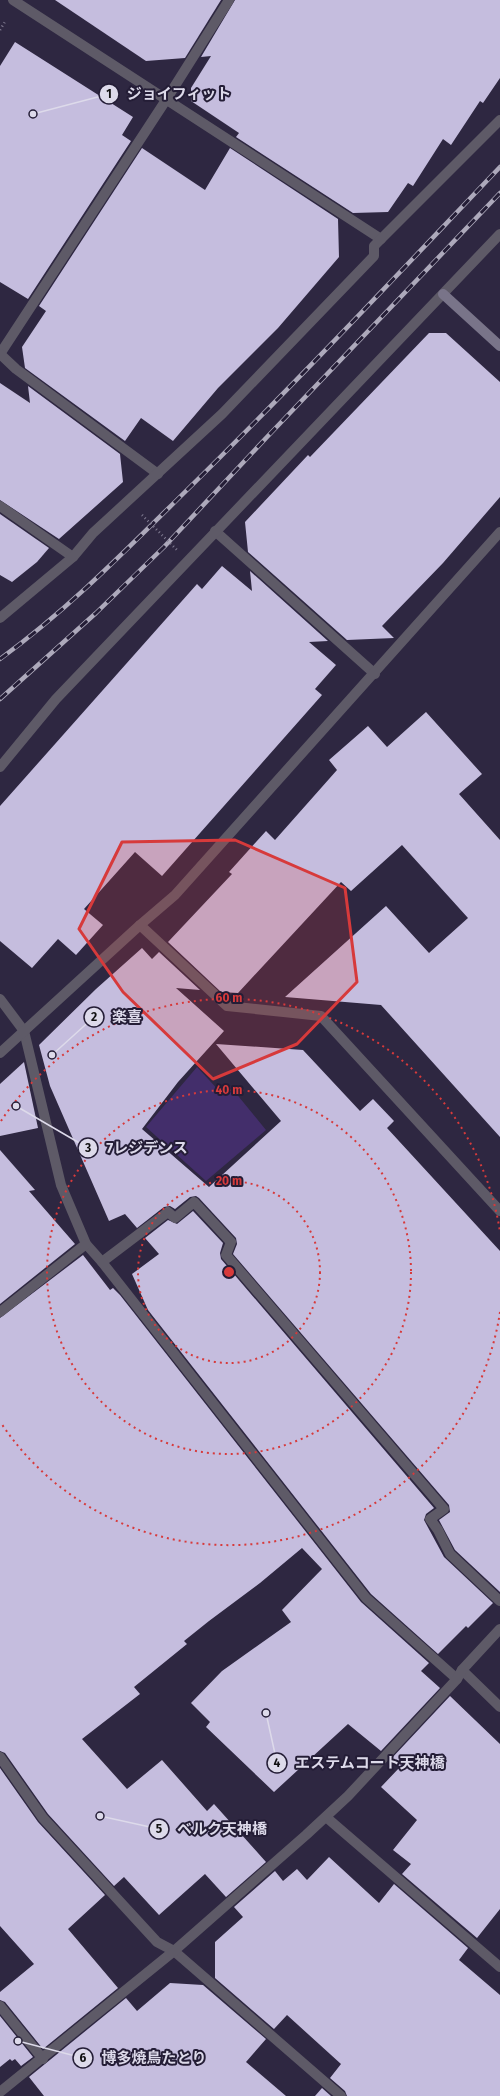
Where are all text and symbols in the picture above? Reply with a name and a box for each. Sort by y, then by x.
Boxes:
callout: ジョイフィット [99,80,240,107]
text: ジョイフィット [127,85,231,103]
text: 1 [106,87,112,101]
text: 60 m [216,991,242,1005]
callout: 楽喜 [84,1003,150,1030]
text: 楽喜 [112,1008,142,1026]
text: 2 [91,1010,97,1024]
text: 40 m [216,1083,242,1097]
callout: 7レジデンス [78,1135,196,1162]
text: 7レジデンス [106,1139,188,1157]
text: 3 [84,1141,91,1155]
text: 20 m [216,1174,242,1188]
centre of rings [222,1265,236,1279]
callout: エステムコート天神橋 [267,1749,453,1776]
text: エステムコート天神橋 [295,1754,446,1772]
text: 4 [274,1756,281,1770]
callout: ベルク天神橋 [149,1816,275,1843]
text: ベルク天神橋 [177,1820,268,1838]
text: 5 [156,1822,163,1836]
callout: 博多焼鳥たとり [73,2045,214,2072]
text: 博多焼鳥たとり [101,2049,207,2067]
text: 6 [80,2051,87,2065]

